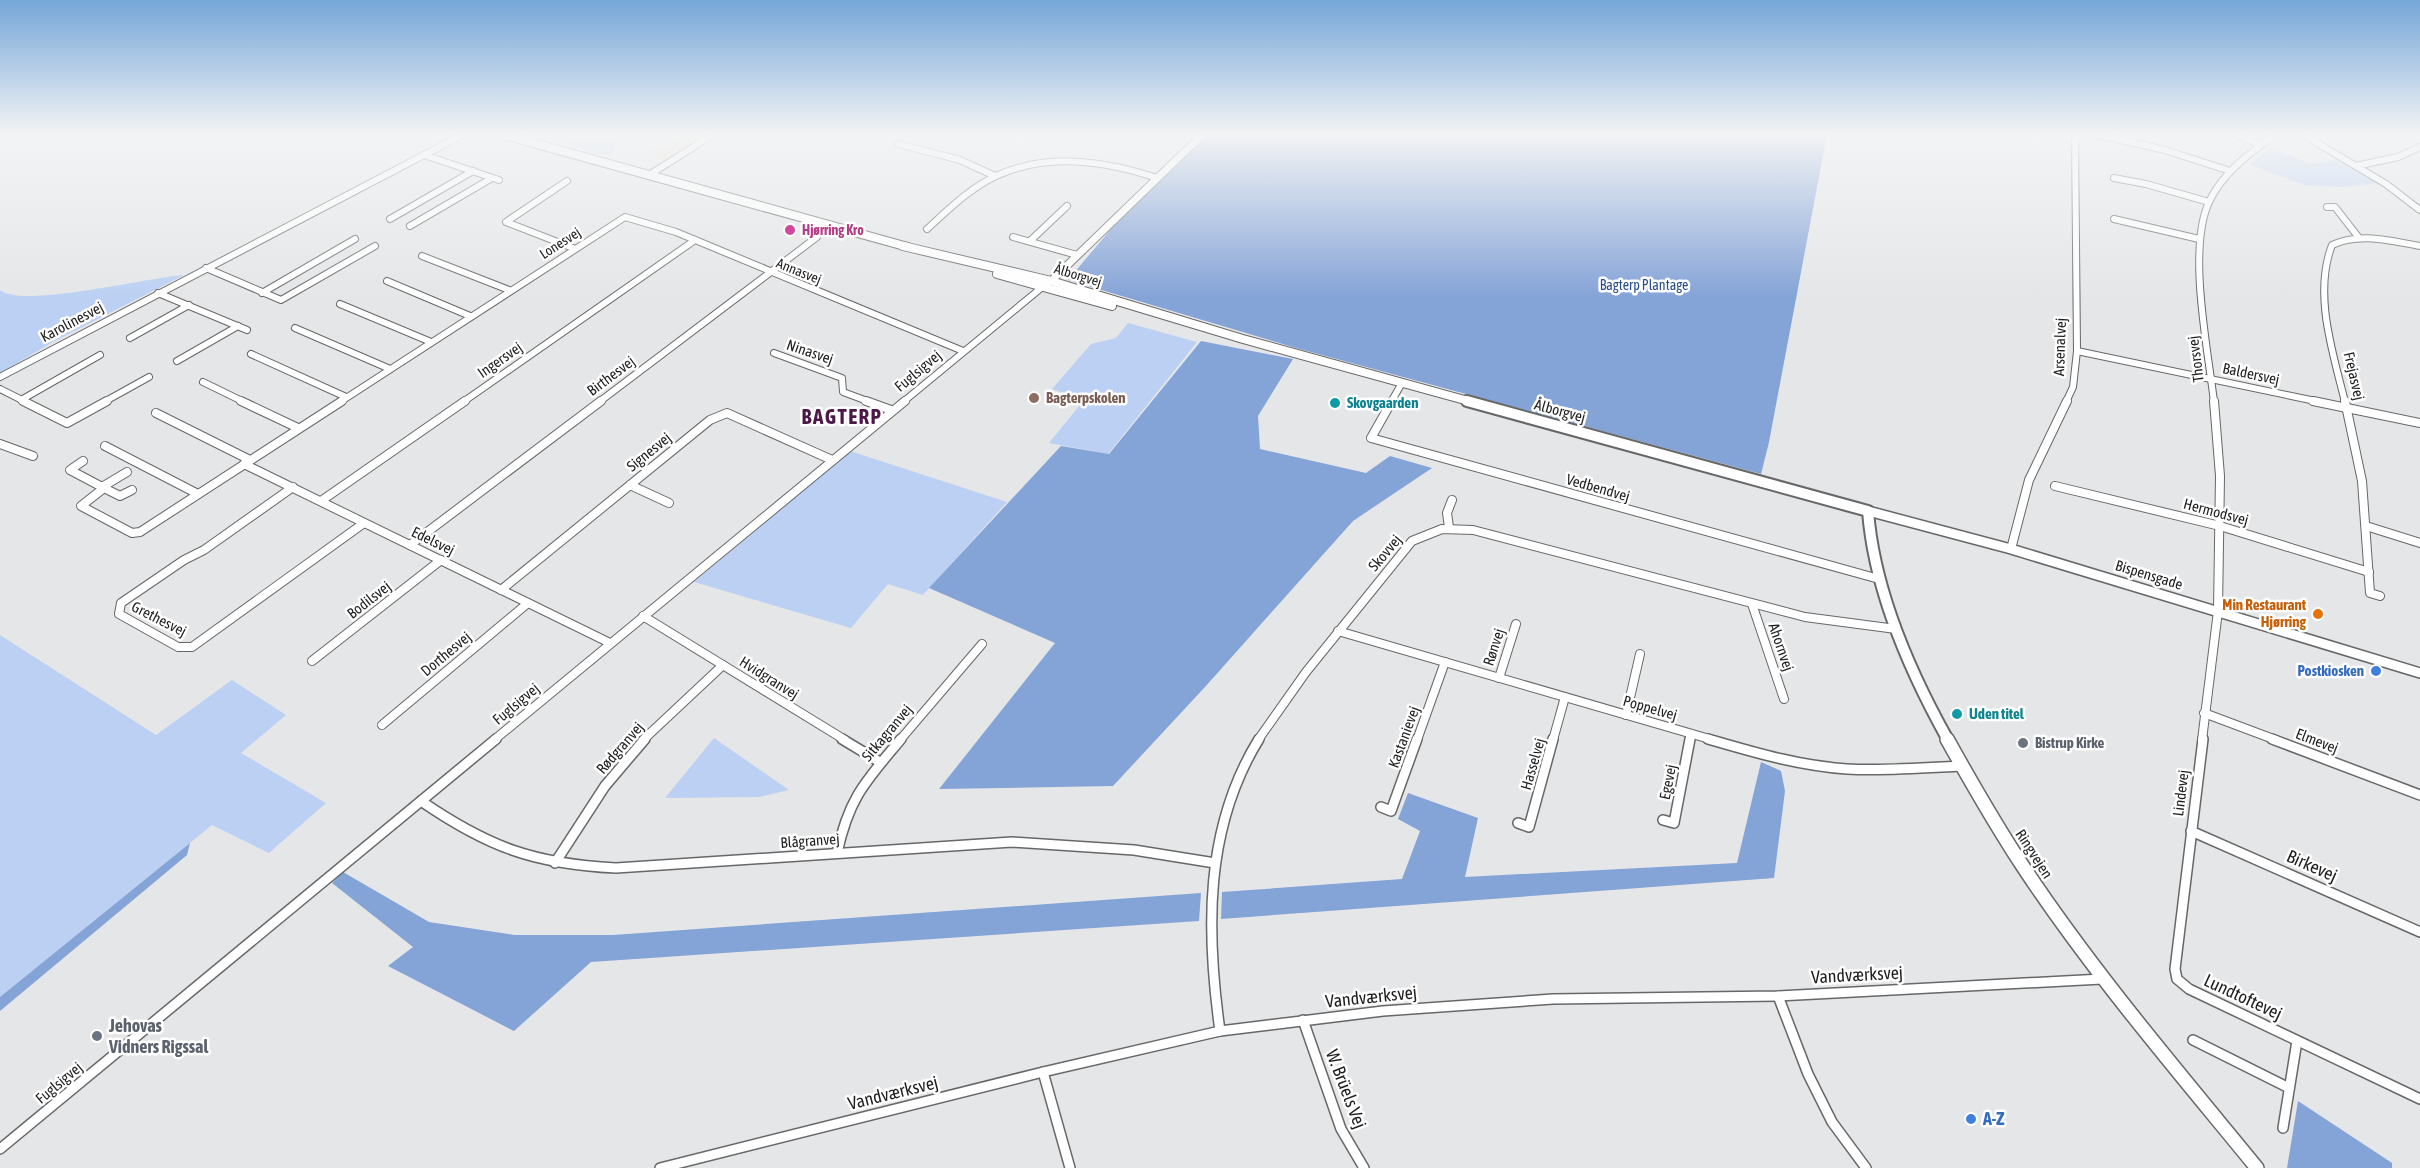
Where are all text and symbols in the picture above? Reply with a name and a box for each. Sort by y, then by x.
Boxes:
place label: Hjørring Kro [802,222,864,238]
marker: Hjørring Kro [783,223,797,237]
street label: Lonesvej [537,224,583,262]
street label: Annasvej [774,255,824,287]
street label: Ålborgvej [1052,259,1104,290]
park label: Bagterp Plantage [1600,277,1688,293]
street label: Karolinesvej [37,298,106,345]
street label: Arsenalvej [2050,318,2069,376]
street label: Thorsvej [2184,335,2207,383]
street label: Ninasvej [785,336,836,367]
street label: Ingersvej [474,338,525,381]
street label: Fuglsigvej [891,346,944,395]
street label: Frejasvej [2341,350,2368,402]
street label: Birthesvej [584,352,638,399]
street label: Baldersvej [2221,359,2281,388]
place label: Bagterpskolen [1046,389,1126,406]
marker: Bagterpskolen [1027,391,1041,405]
place label: Skovgaarden [1347,394,1418,411]
marker: Skovgaarden [1328,396,1342,410]
street label: Ålborgvej [1533,396,1588,425]
district label: BAGTERP [802,404,882,428]
street label: Signesvej [623,429,674,475]
street label: Vedbendvej [1564,470,1632,505]
street label: Hermodsvej [2182,495,2250,528]
street label: Edelsvej [409,523,458,558]
street label: Skovvej [1365,531,1405,574]
street label: Bispensgade [2113,556,2185,593]
street label: Bodilsvej [344,577,394,622]
place label: Min Restaurant Hjørring [2222,596,2307,630]
street label: Grethesvej [129,598,189,640]
marker: Min Restaurant Hjørring [2311,607,2325,621]
street label: Ahornvej [1765,621,1798,673]
street label: Rønvej [1480,626,1507,668]
street label: Dorthesvej [417,628,474,679]
street label: Hvidgranvej [737,653,802,702]
place label: Postkiosken [2297,662,2364,679]
marker: Postkiosken [2369,664,2383,678]
street label: Fuglsigvej [489,679,542,728]
street label: Poppelvej [1621,692,1679,723]
street label: Sitkagranvej [858,701,915,764]
street label: Kastanievej [1385,704,1423,770]
place label: Uden titel [1969,705,2025,722]
marker: Uden titel [1950,707,1964,721]
street label: Rødgranvej [593,718,647,777]
street label: Elmevej [2294,725,2341,756]
place label: Bistrup Kirke [2035,734,2105,751]
street label: Hasselvej [1517,736,1548,792]
marker: Bistrup Kirke [2016,736,2030,750]
street label: Egevej [1656,763,1679,801]
street label: Lindevej [2169,769,2192,817]
street label: Ringvejen [2012,826,2057,881]
street label: Blågranvej [780,830,840,851]
street label: Birkevej [2284,845,2341,886]
street label: Vandværksvej [1810,962,1903,987]
street label: Lundtoftevej [2201,969,2286,1024]
street label: Vandværksvej [1324,981,1418,1012]
place label: Jehovas Vidners Rigssal [108,1015,208,1057]
marker: Jehovas Vidners Rigssal [90,1029,104,1043]
street label: W. Brüels Vej [1322,1046,1371,1131]
street label: Fuglsigvej [32,1058,85,1107]
street label: Vandværksvej [846,1071,940,1114]
place label: A-Z [1982,1108,2005,1129]
marker: A-Z [1964,1112,1978,1126]

